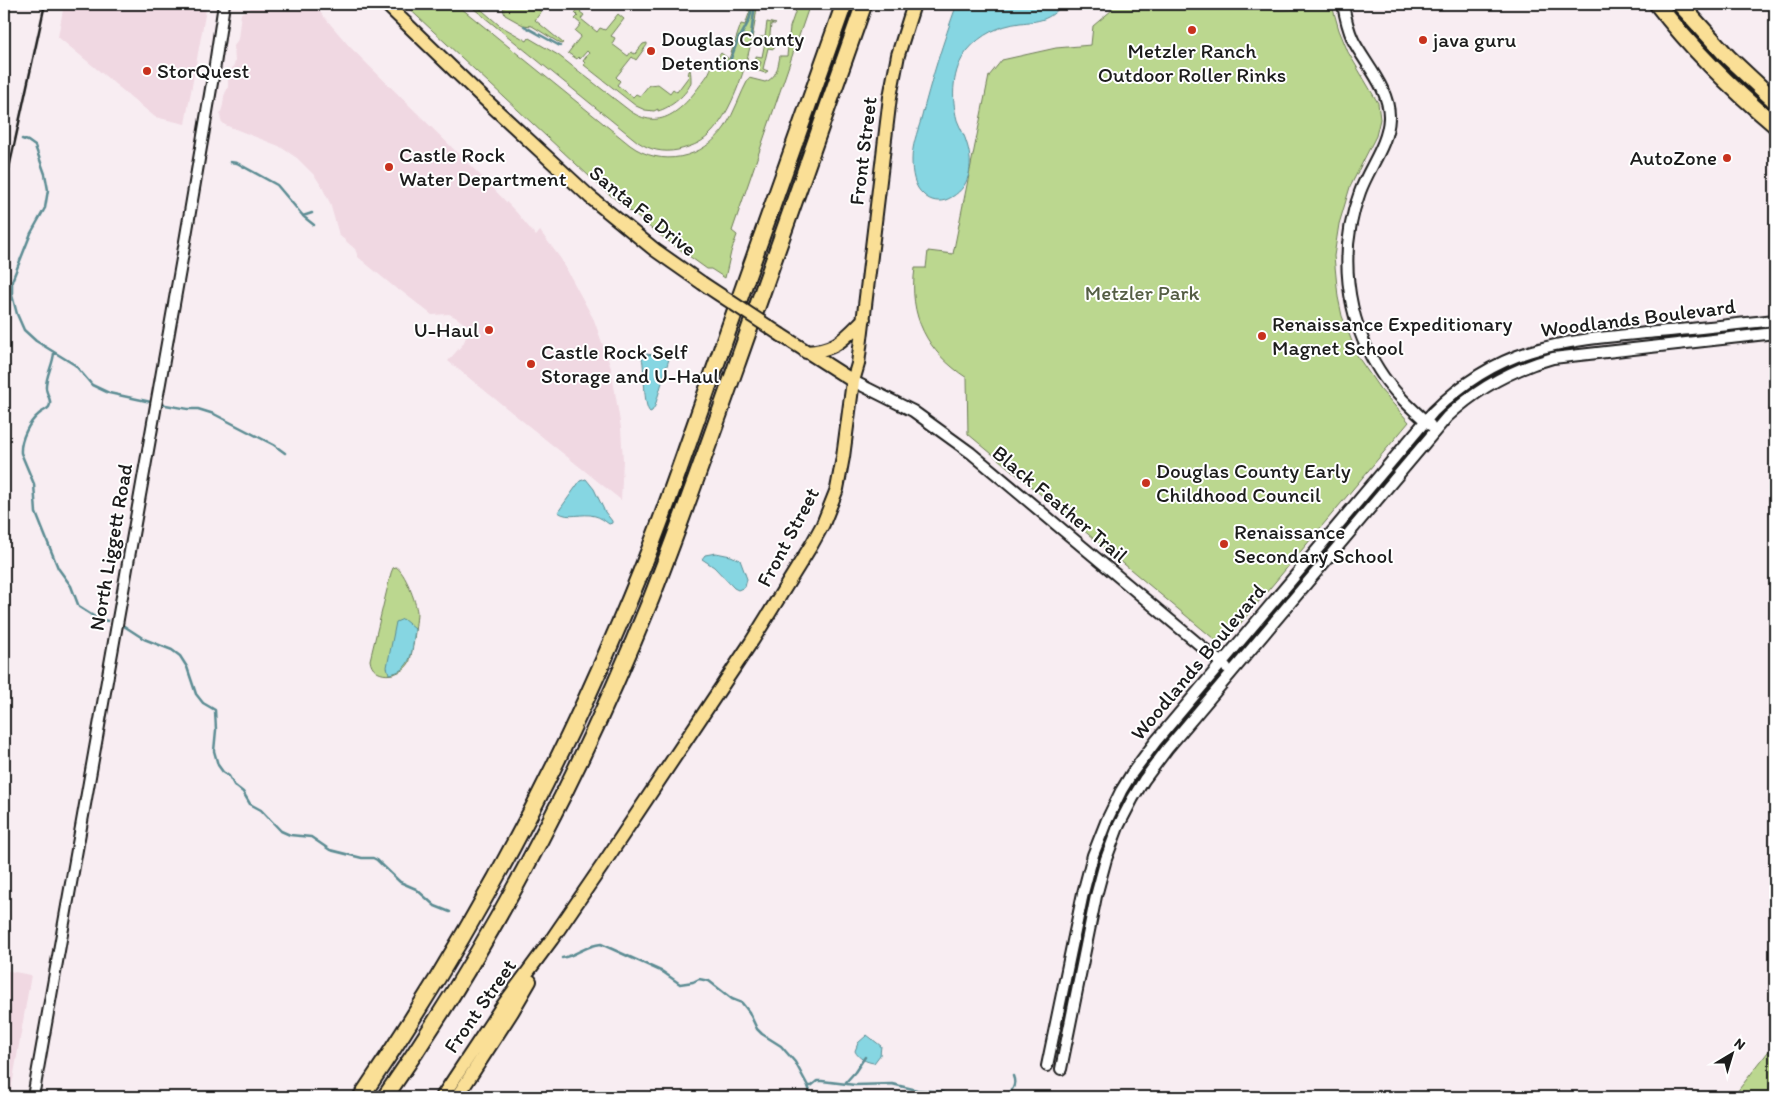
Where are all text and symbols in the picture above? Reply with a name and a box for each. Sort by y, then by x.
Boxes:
marker: Metzler Ranch Outdoor Roller Rinks [1186,24,1198,36]
place label: Douglas County Detentions [661,26,804,75]
place label: java guru [1432,27,1517,52]
marker: java guru [1417,34,1429,46]
place label: Metzler Ranch Outdoor Roller Rinks [1098,38,1286,87]
marker: Douglas County Detentions [645,45,657,57]
place label: StorQuest [157,58,250,83]
marker: StorQuest [141,65,153,77]
street label: Front Street [843,95,882,207]
place label: Castle Rock Water Department [399,142,567,191]
place label: AutoZone [1630,145,1717,170]
marker: AutoZone [1721,152,1733,164]
street label: Santa Fe Drive [585,160,702,261]
marker: Castle Rock Water Department [383,161,395,173]
park label: Metzler Park [1085,280,1199,305]
street label: Woodlands Boulevard [1539,293,1738,342]
place label: Renaissance Expeditionary Magnet School [1272,311,1512,360]
place label: U-Haul [414,317,479,342]
marker: U-Haul [483,324,495,336]
marker: Renaissance Expeditionary Magnet School [1256,330,1268,342]
place label: Castle Rock Self Storage and U-Haul [541,339,719,388]
marker: Castle Rock Self Storage and U-Haul [525,358,537,370]
street label: Black Feather Trail [987,440,1133,568]
place label: Douglas County Early Childhood Council [1156,458,1351,507]
street label: North Liggett Road [83,461,138,633]
marker: Douglas County Early Childhood Council [1140,477,1152,489]
street label: Front Street [751,483,824,591]
place label: Renaissance Secondary School [1234,519,1393,568]
marker: Renaissance Secondary School [1218,538,1230,550]
street label: Woodlands Boulevard [1125,578,1271,745]
street label: Front Street [438,954,521,1058]
north arrow [1706,1028,1756,1078]
text: N [1731,1035,1749,1054]

